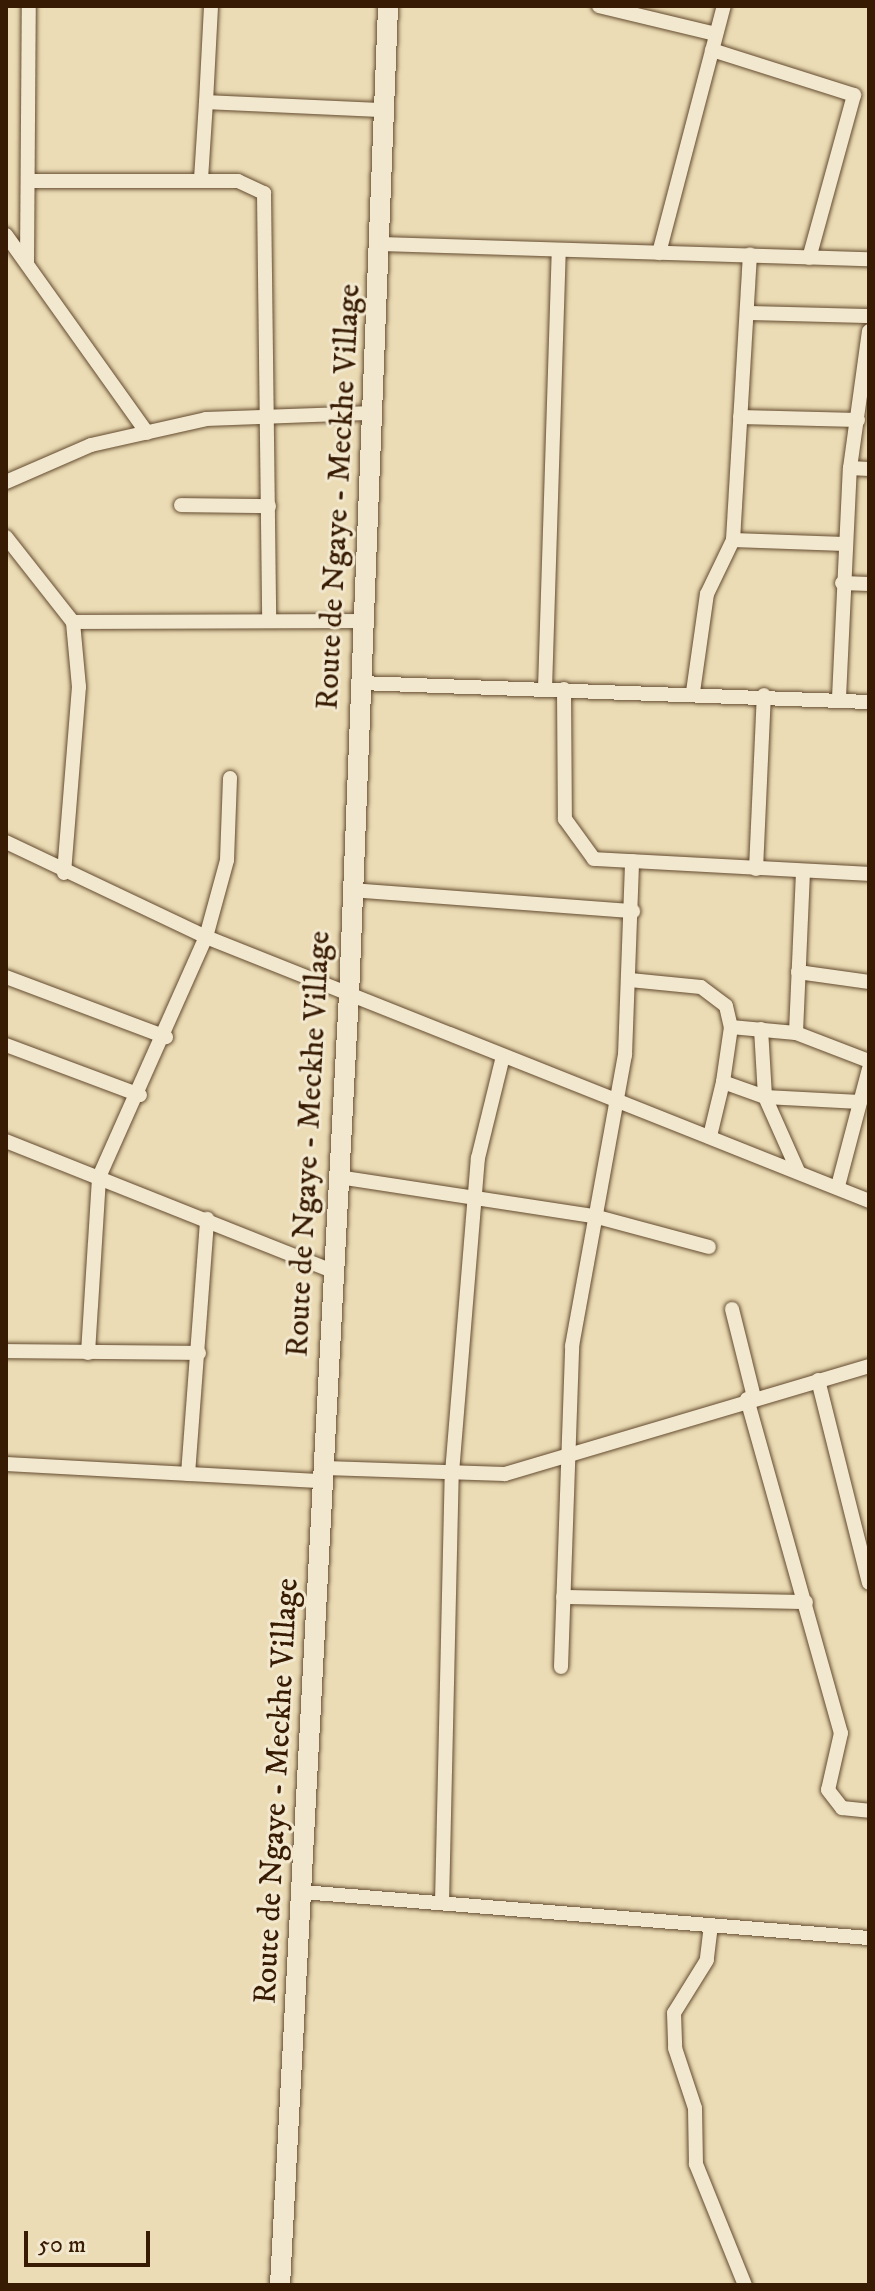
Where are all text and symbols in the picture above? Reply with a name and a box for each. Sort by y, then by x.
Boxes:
street label: Route de Ngaye - Meckhe Village [309,283,369,711]
street label: Route de Ngaye - Meckhe Village [279,930,339,1358]
street label: Route de Ngaye - Meckhe Village [247,1577,307,2005]
scale bar [28,2215,154,2265]
text: 50 m [38,2230,86,2260]

